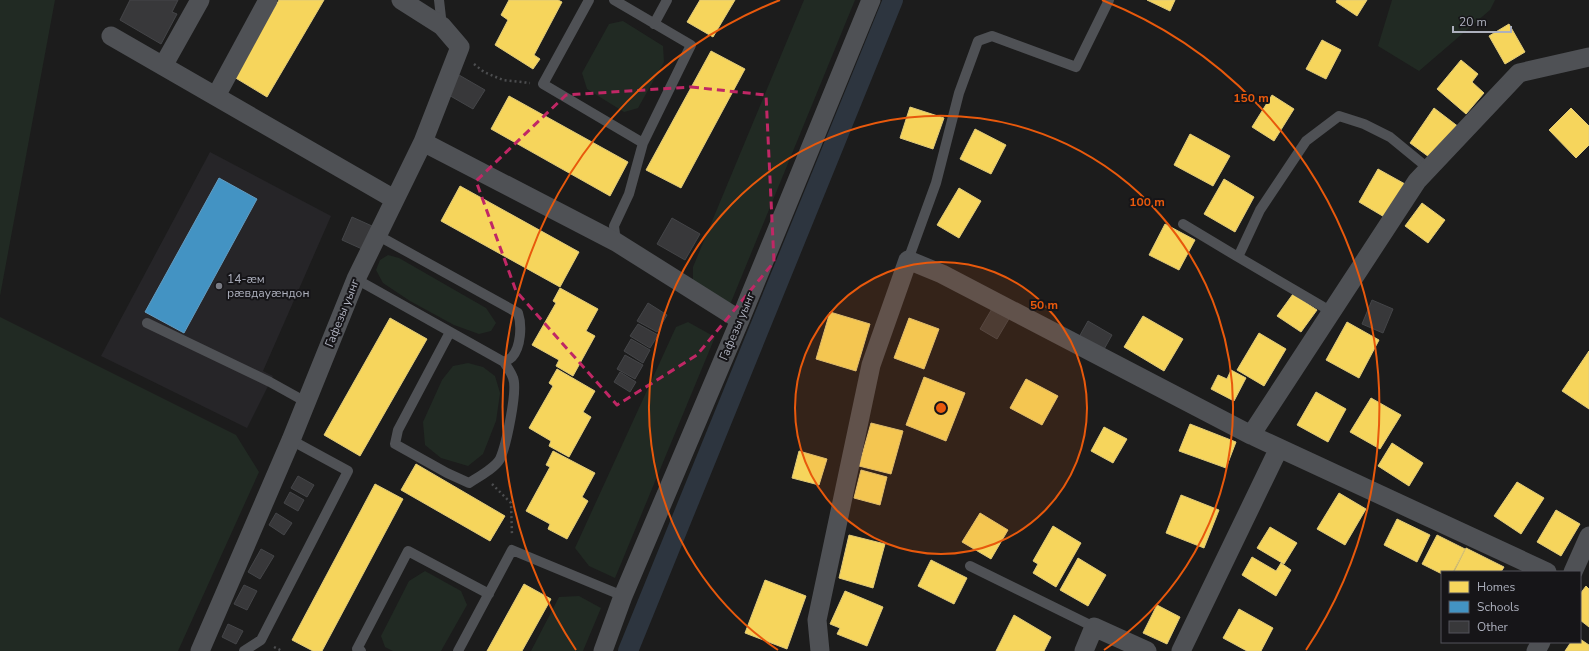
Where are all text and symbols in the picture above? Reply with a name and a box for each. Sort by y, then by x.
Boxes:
scale bar [1453,8,1511,34]
text: 20 m [1459,14,1487,30]
text: 150 m [1233,90,1269,106]
text: 100 m [1129,194,1165,210]
place label: 14-æм рӕвдауӕндон [227,271,309,301]
street label: Гафезы уынг [321,276,363,350]
marker: 14-æм рӕвдауӕндон [214,281,224,291]
street label: Гафезы уынг [715,289,759,363]
text: 50 m [1030,297,1058,313]
centre of rings [934,401,948,415]
legend [1441,571,1581,643]
text: Homes [1477,579,1515,595]
text: Schools [1477,599,1520,615]
text: Other [1477,619,1509,635]

